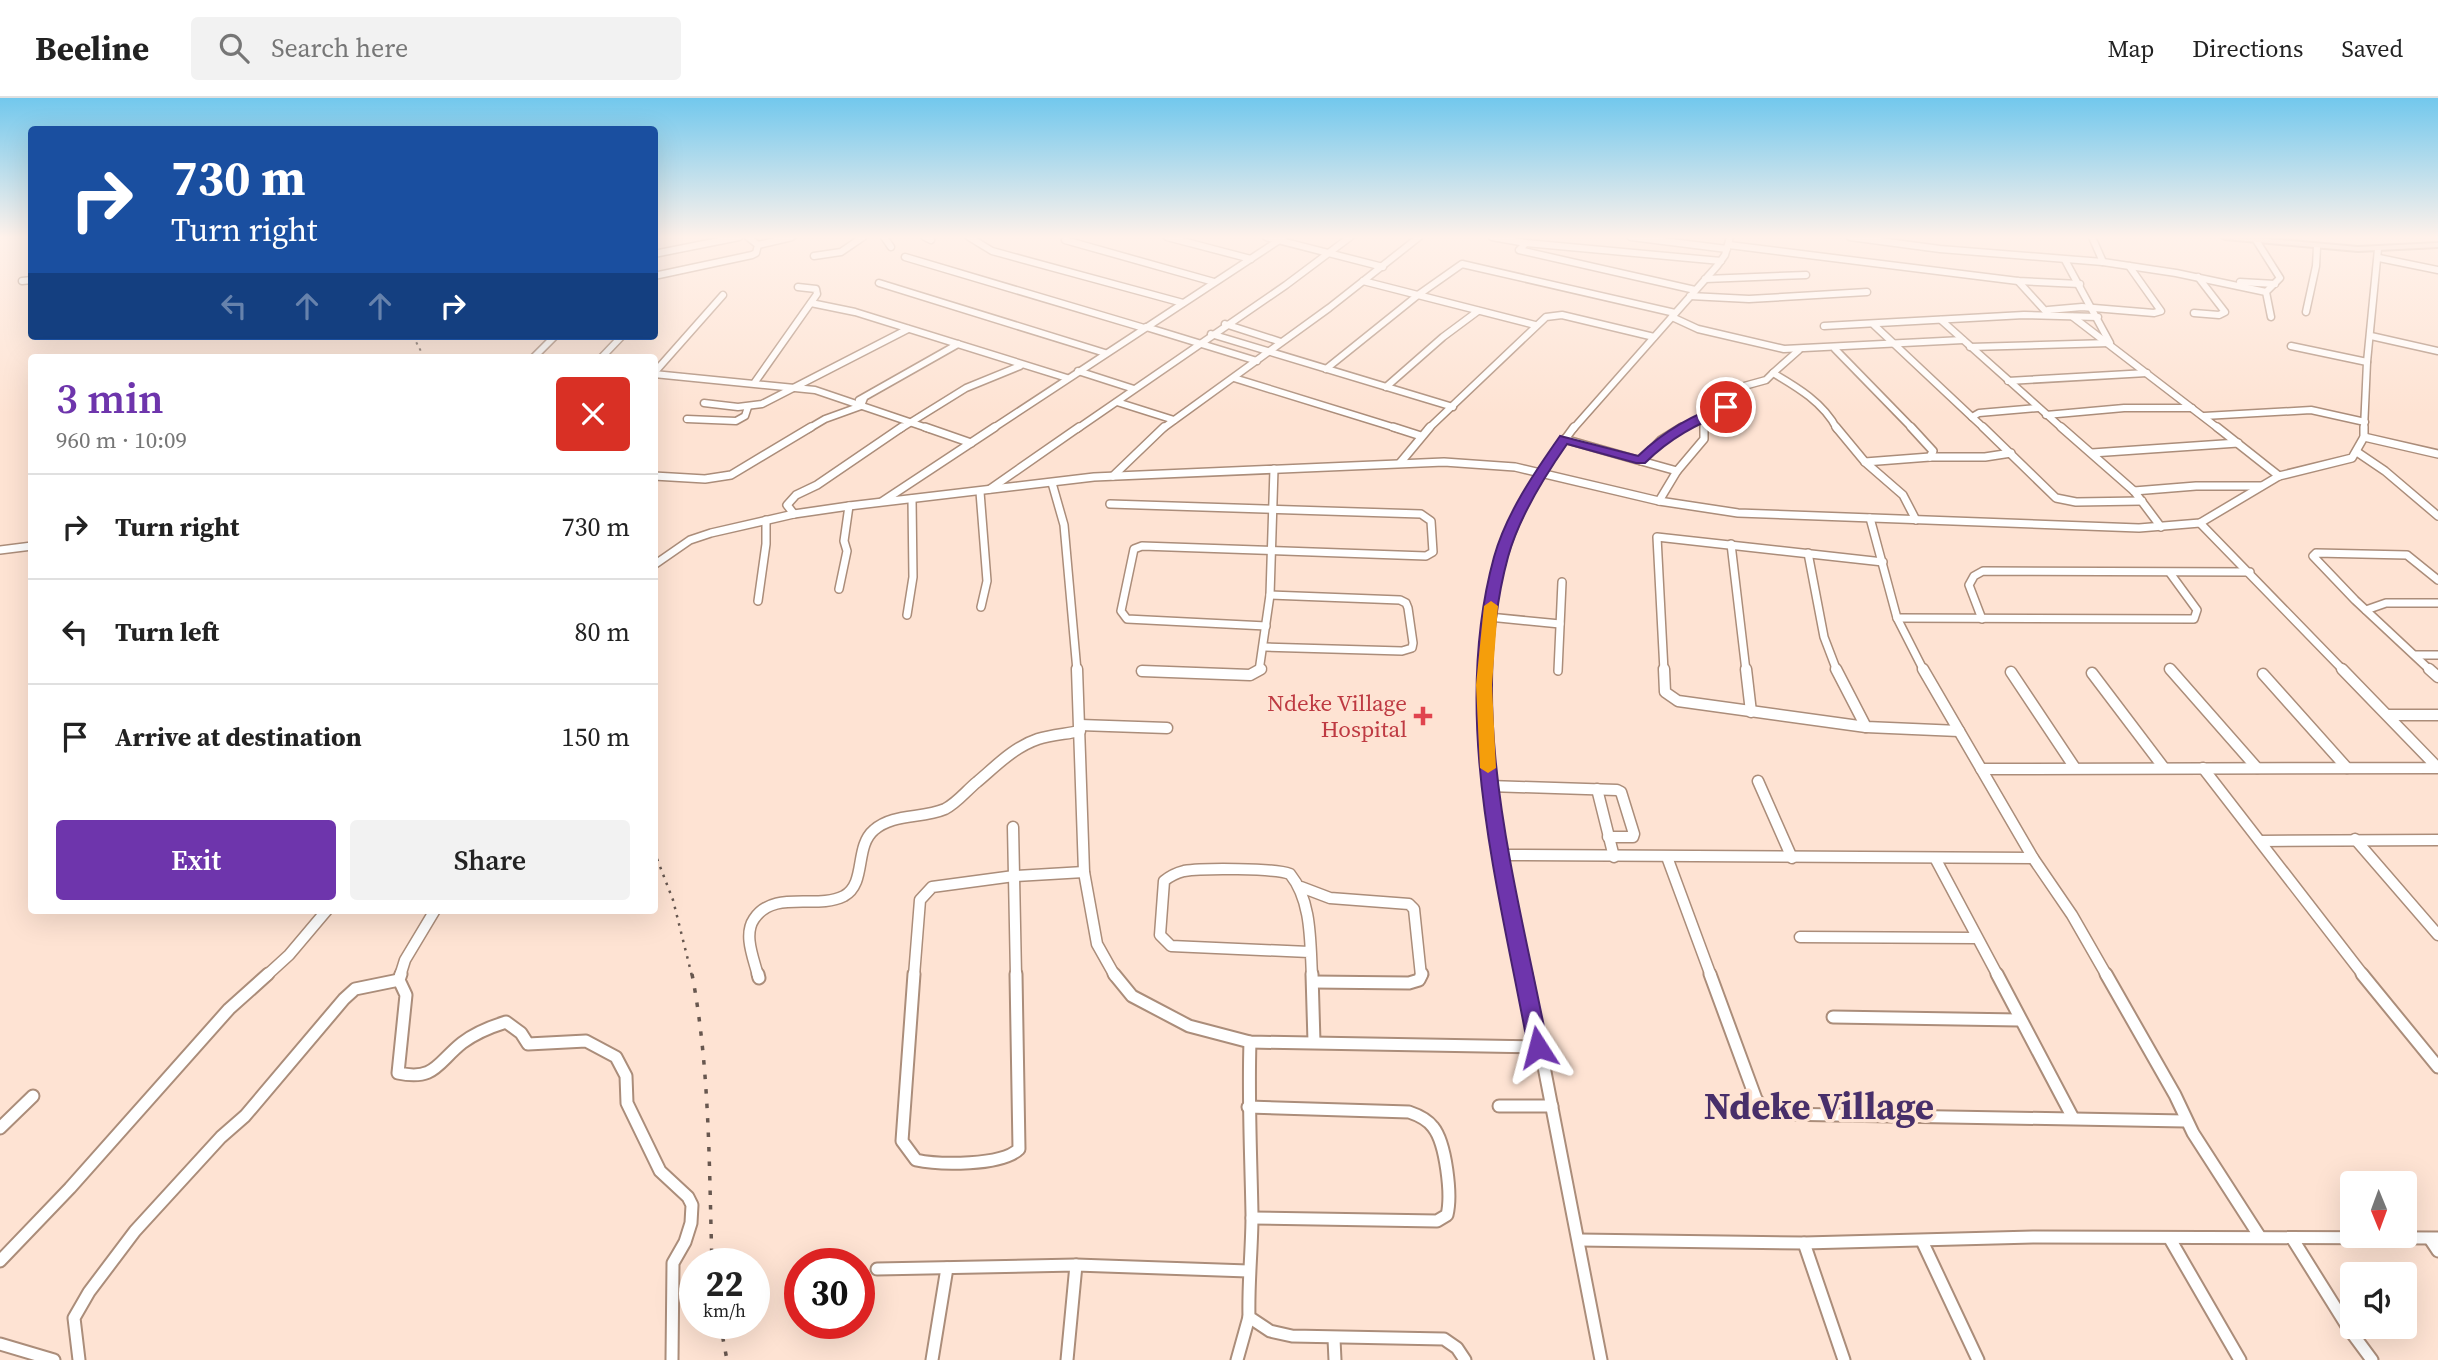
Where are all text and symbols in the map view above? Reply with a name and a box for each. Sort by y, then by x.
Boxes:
search box [191,17,681,80]
text: Beeline [35,26,149,71]
icon: search [215,29,253,67]
text: Search here [271,30,408,66]
text: Map [2107,32,2154,65]
text: Directions [2192,32,2303,65]
text: Saved [2341,32,2403,65]
text: 730 m [171,144,306,211]
icon: right [56,154,147,245]
text: Turn right [171,208,317,252]
icon: left [215,287,253,325]
icon: ahead [288,287,326,325]
icon: ahead [361,287,399,325]
icon: right [434,287,472,325]
text: 3 min [56,369,164,427]
button: close [556,377,630,451]
pin [1696,377,1756,437]
icon: arrive [1707,388,1745,426]
text: 960 m · 10:09 [56,424,187,456]
icon: right [56,508,94,546]
text: Turn right [115,509,239,545]
text: 730 m [562,509,630,545]
icon: left [56,613,94,651]
text: Turn left [115,614,219,650]
text: 80 m [575,614,630,650]
place label: Ndeke Village Hospital [1267,687,1407,745]
marker: Ndeke Village Hospital [1413,706,1433,726]
icon: arrive [56,718,94,756]
text: Arrive at destination [115,719,362,755]
text: 150 m [562,719,630,755]
button: Exit [56,820,336,900]
button: Share [350,820,630,900]
position arrow [1501,1010,1575,1084]
district label: Ndeke Village [1704,1081,1934,1131]
north arrow [2340,1171,2417,1248]
map controls [2340,1171,2417,1339]
speed limit sign: 30 [784,1248,875,1339]
text: 22 [706,1260,743,1308]
button: sound [2340,1262,2417,1339]
text: km/h [703,1298,746,1323]

